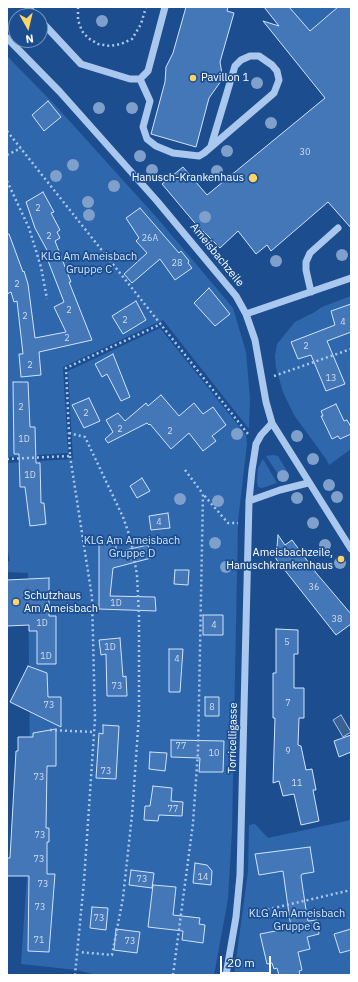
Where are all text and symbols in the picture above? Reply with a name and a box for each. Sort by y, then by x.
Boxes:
north arrow [8,8,48,48]
text: N [25,31,34,46]
place label: Pavillon 1 [201,71,249,85]
marker: Pavillon 1 [188,73,198,83]
house number: 30 [300,147,310,157]
place label: Hanusch-Krankenhaus [132,171,244,185]
marker: Hanusch-Krankenhaus [247,172,259,184]
house number: 2 [35,203,41,213]
street label: Ameisbachzeile [187,221,247,289]
house number: 2 [46,231,52,241]
house number: 26A [142,233,158,243]
park label: KLG Am Ameisbach Gruppe C [41,250,137,276]
house number: 28 [172,258,182,268]
house number: 2 [14,279,20,289]
house number: 2 [66,305,72,315]
house number: 2 [22,311,28,321]
house number: 2 [122,315,128,325]
house number: 4 [340,317,346,327]
house number: 2 [64,333,70,343]
house number: 2 [303,341,309,351]
house number: 2 [27,360,33,370]
house number: 13 [326,373,336,383]
house number: 2 [18,402,24,412]
house number: 2 [83,408,89,418]
house number: 2 [117,424,123,434]
house number: 2 [167,426,173,436]
house number: 1D [18,434,30,444]
house number: 1D [24,470,36,480]
house number: 4 [156,517,162,527]
park label: KLG Am Ameisbach Gruppe D [84,534,180,560]
place label: Ameisbachzeile, Hanuschkrankenhaus [226,546,333,572]
marker: Ameisbachzeile, Hanuschkrankenhaus [336,554,346,564]
house number: 36 [309,582,319,592]
place label: Schutzhaus Am Ameisbach [24,589,98,615]
marker: Schutzhaus Am Ameisbach [11,597,21,607]
house number: 1D [110,598,122,608]
house number: 38 [332,614,342,624]
house number: 1D [36,618,48,628]
house number: 4 [211,620,217,630]
house number: 5 [284,637,290,647]
house number: 1D [104,642,116,652]
house number: 1D [40,651,52,661]
house number: 4 [174,654,180,664]
house number: 73 [112,681,122,691]
house number: 7 [285,698,291,708]
house number: 73 [44,700,54,710]
house number: 8 [209,702,215,712]
street label: Torricelligasse [226,702,240,774]
house number: 77 [176,741,186,751]
house number: 9 [285,746,291,756]
house number: 10 [209,748,219,758]
house number: 73 [101,766,111,776]
house number: 73 [34,772,44,782]
house number: 11 [292,778,302,788]
house number: 77 [168,804,178,814]
house number: 73 [35,830,45,840]
house number: 73 [34,854,44,864]
house number: 14 [198,872,208,882]
house number: 73 [137,874,147,884]
house number: 73 [38,879,48,889]
house number: 73 [35,902,45,912]
park label: KLG Am Ameisbach Gruppe G [249,907,345,933]
house number: 73 [94,913,104,923]
house number: 71 [34,935,44,945]
house number: 73 [125,936,135,946]
scale bar [222,948,273,974]
text: 20 m [227,955,255,970]

